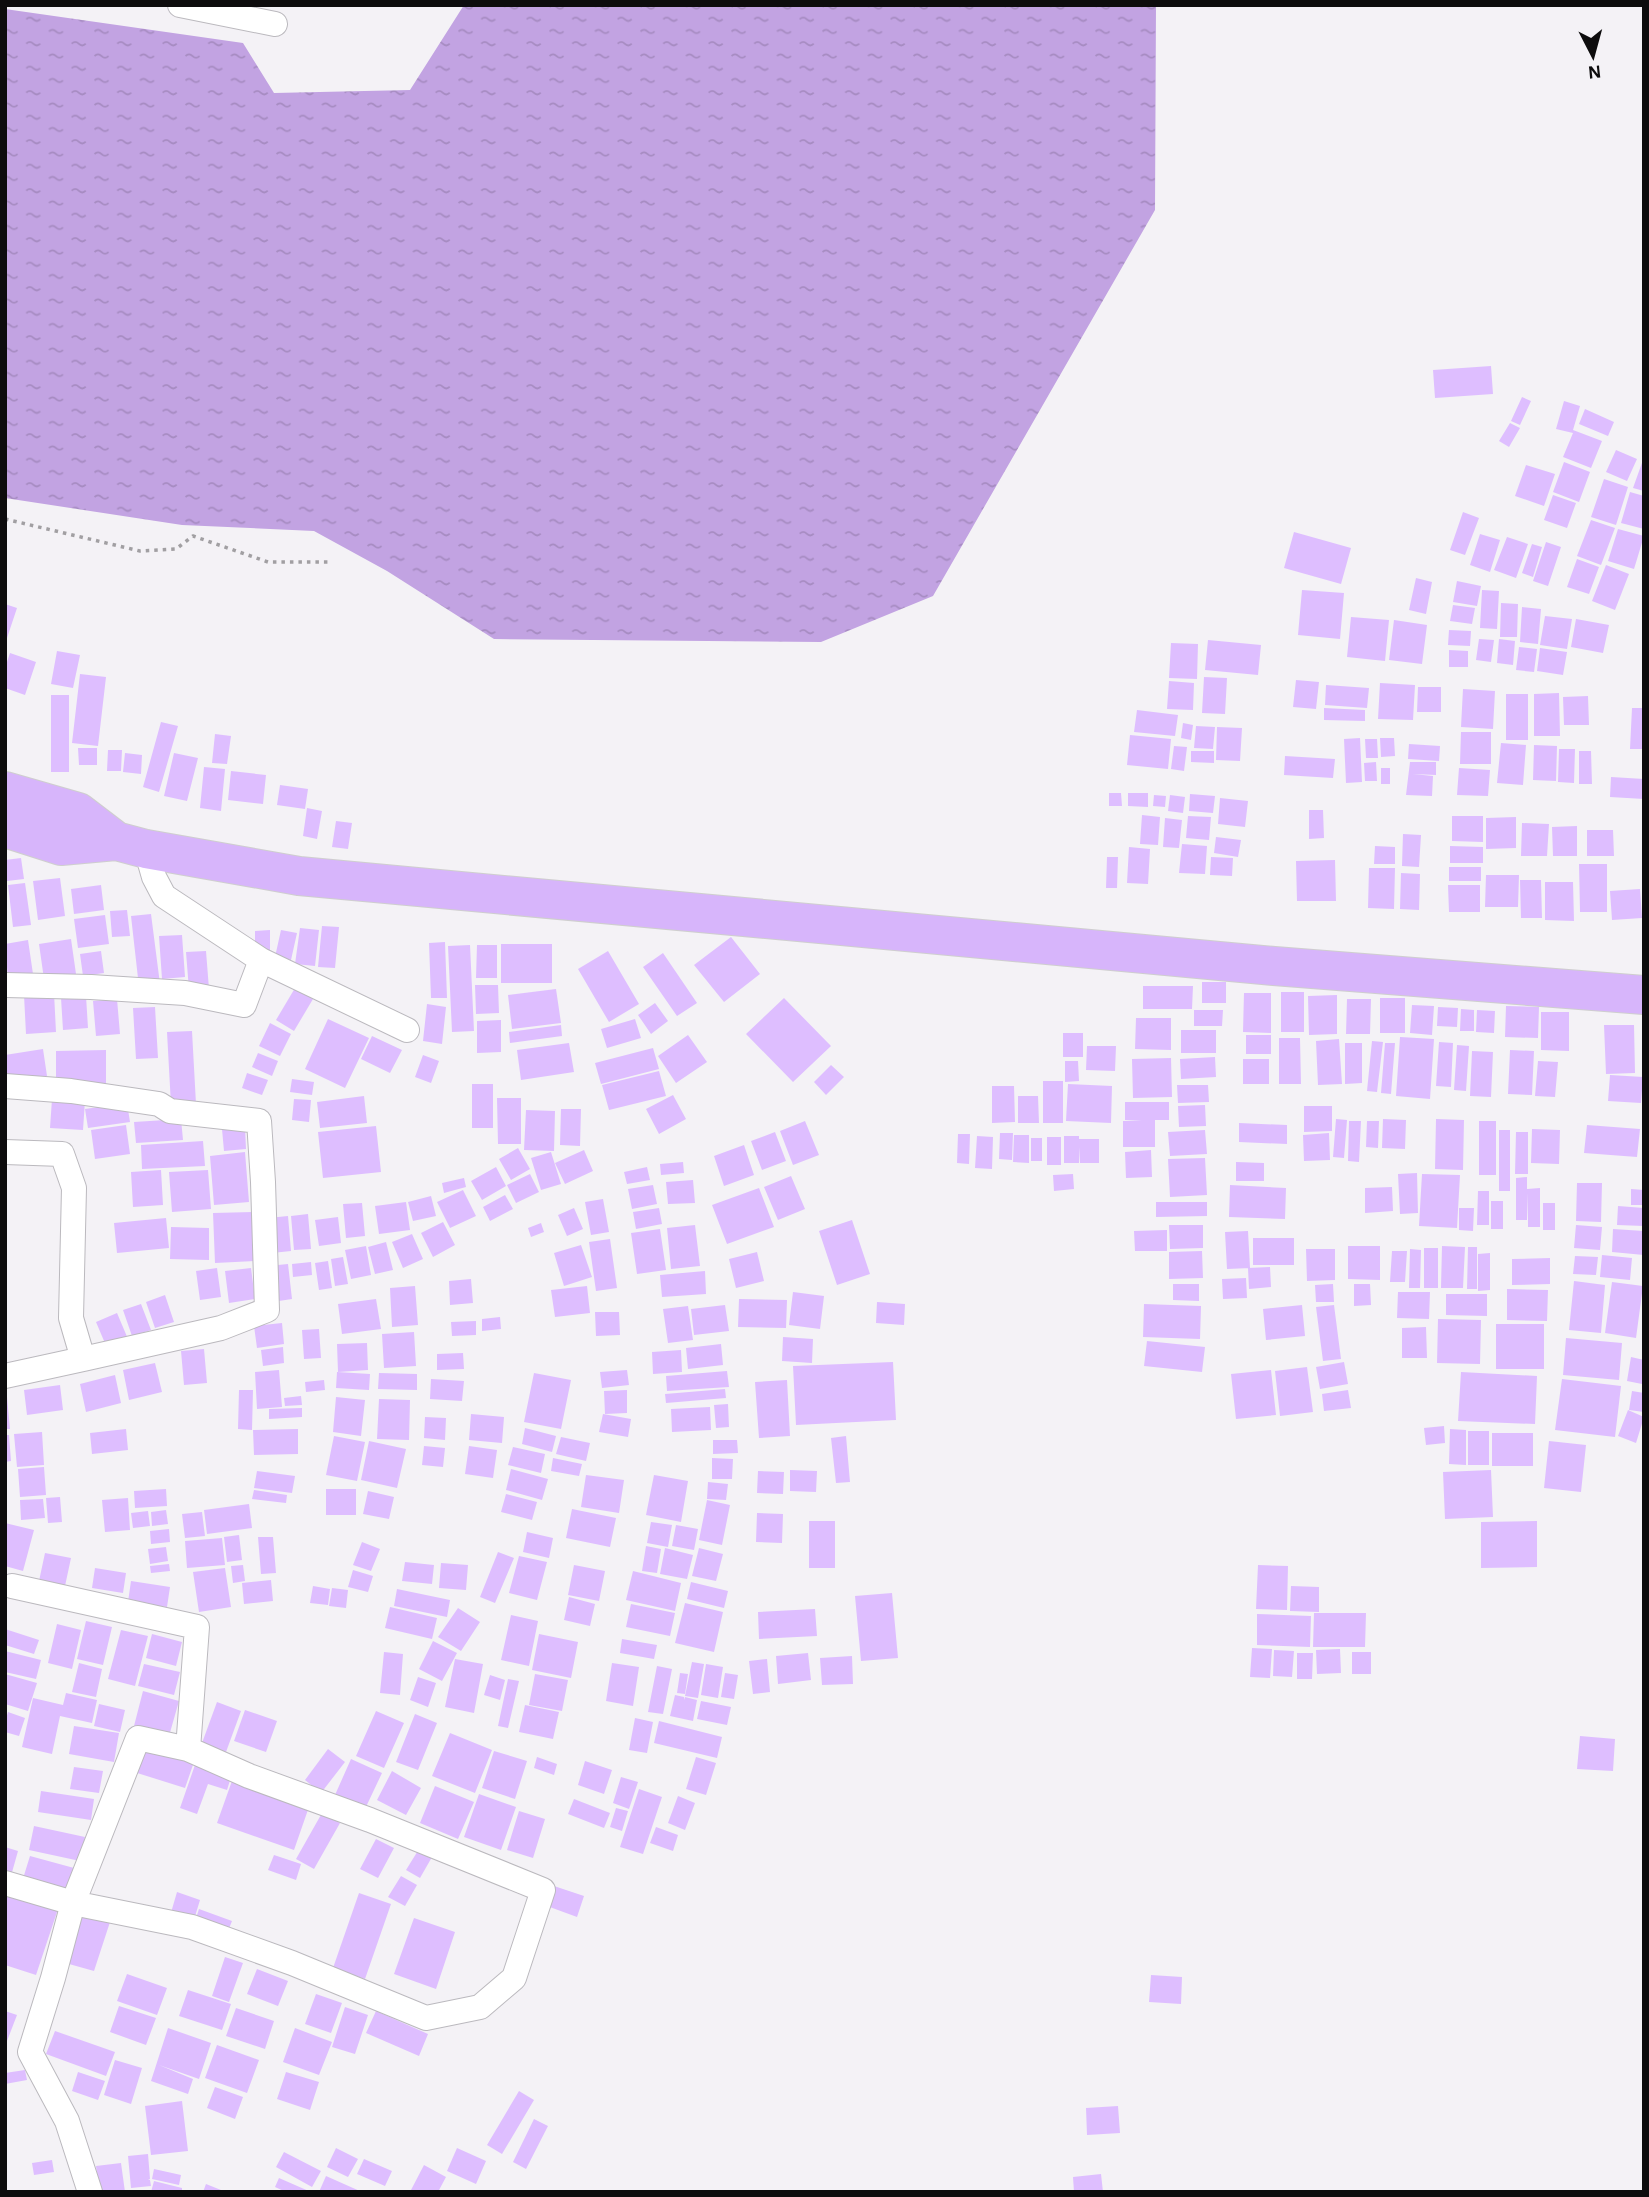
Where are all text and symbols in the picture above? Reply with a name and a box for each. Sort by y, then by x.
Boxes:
north arrow [1558,21,1628,91]
text: N [1587,61,1602,82]

